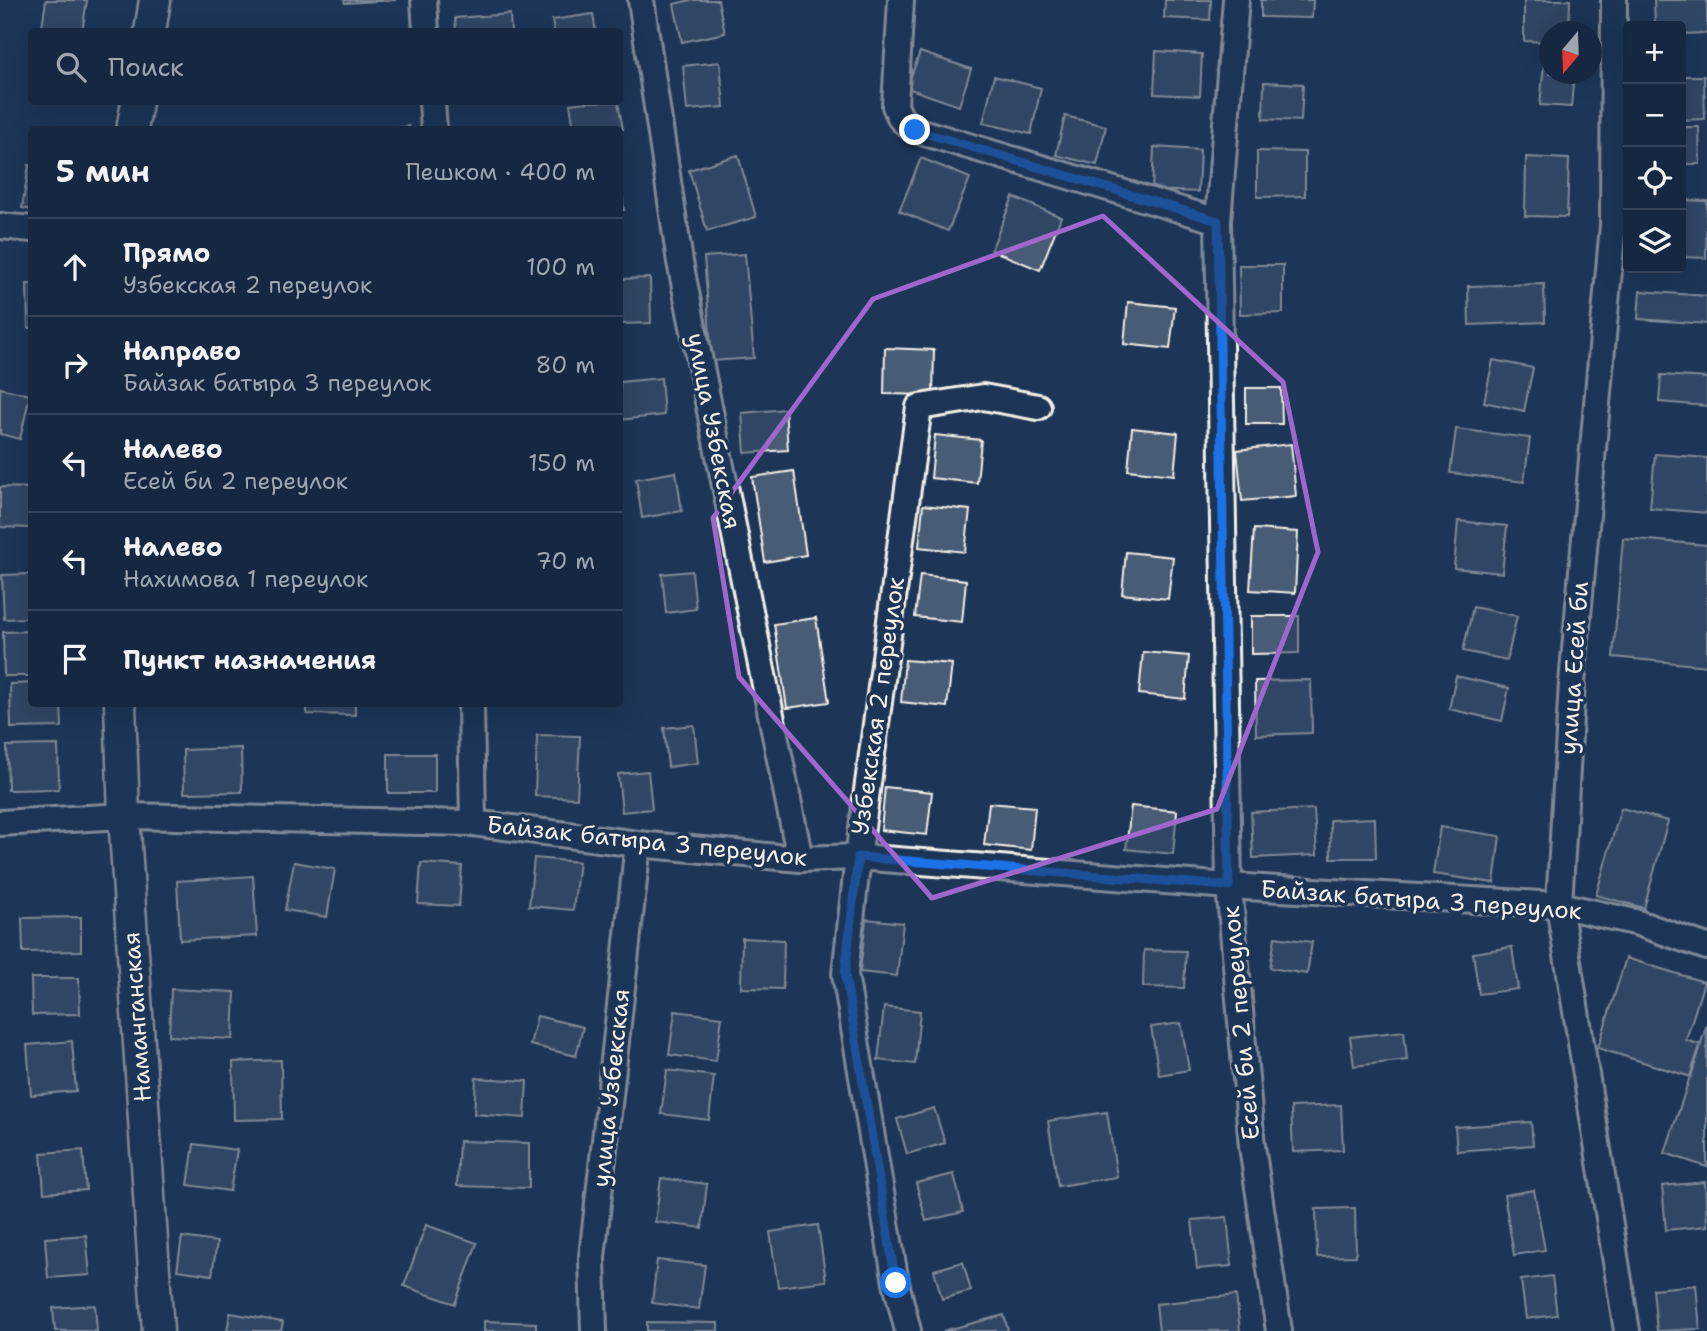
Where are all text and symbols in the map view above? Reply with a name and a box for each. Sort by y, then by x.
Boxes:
north arrow [1539,21,1602,84]
map controls [1623,21,1686,273]
button: + [1623,21,1686,84]
search box [28,28,623,105]
icon: search [52,48,90,86]
text: Поиск [108,49,184,84]
button: − [1623,84,1686,147]
route end [899,114,930,145]
button: locate [1623,147,1686,210]
text: 5 мин [56,151,150,192]
text: Пешком · 400 m [405,157,595,187]
button: layers [1623,210,1686,273]
text: Прямо [123,235,211,270]
icon: ahead [56,248,94,286]
text: 100 m [526,252,595,282]
text: Узбекская 2 переулок [123,270,372,300]
street label: улица Узбекская [679,330,749,532]
text: Направо [123,333,241,368]
icon: right [56,346,94,384]
text: 80 m [536,350,595,380]
text: Байзак батыра 3 переулок [123,368,431,398]
text: Налево [123,431,223,466]
icon: left [56,444,94,482]
text: 150 m [528,448,595,478]
text: Есей би 2 переулок [123,466,348,496]
text: Налево [123,529,223,564]
icon: left [56,542,94,580]
text: 70 m [536,546,595,576]
text: Нахимова 1 переулок [123,564,368,594]
street label: Узбекская 2 переулок [844,575,912,837]
street label: улица Есей би [1552,580,1596,756]
icon: arrive [56,640,94,678]
text: Пункт назначения [123,642,376,677]
street label: Байзак батыра 3 переулок [485,808,809,874]
street label: Байзак батыра 3 переулок [1259,873,1583,927]
street label: Есей би 2 переулок [1215,904,1267,1141]
street label: Наманганская [115,931,159,1103]
street label: улица Узбекская [585,987,637,1189]
route start [880,1267,911,1298]

